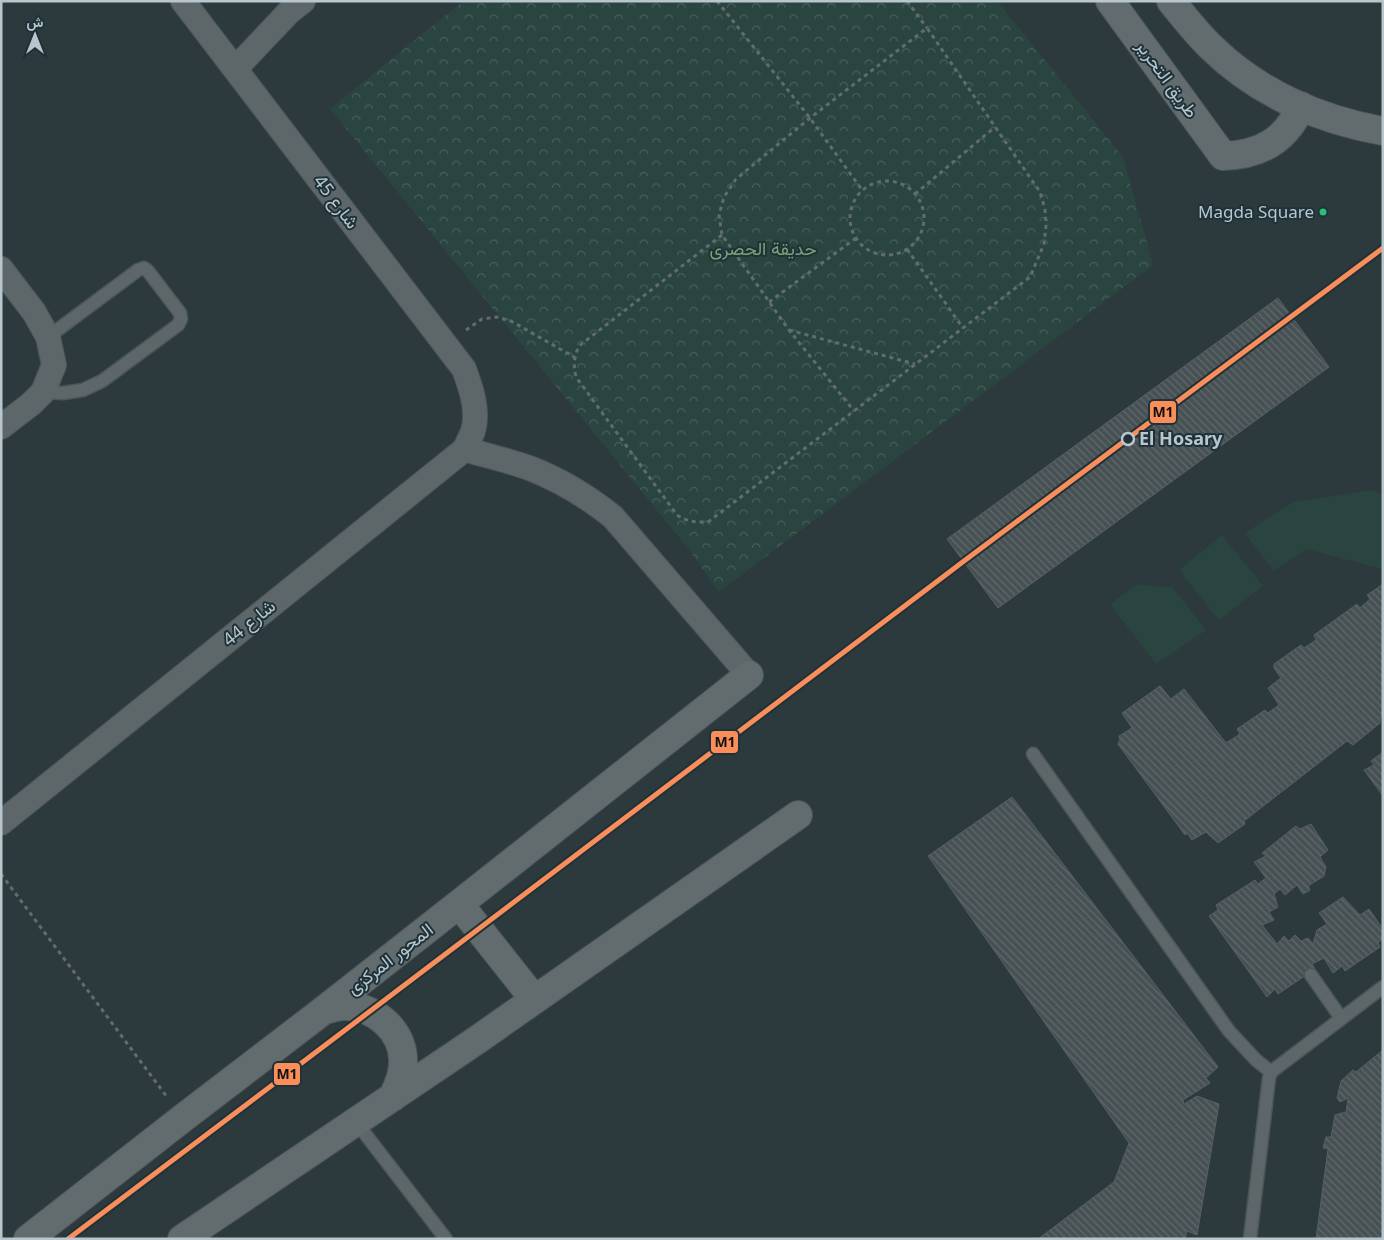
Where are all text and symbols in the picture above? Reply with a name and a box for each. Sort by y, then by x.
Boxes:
north arrow [10,10,60,60]
text: ش [27,12,44,31]
street label: طريق التحرير [1131,34,1204,122]
street label: شارع 45 [308,170,365,234]
place label: Magda Square [1198,200,1314,223]
marker: Magda Square [1318,207,1328,217]
park label: حديقة الحصرى [710,236,816,260]
line badge: M1 [1149,400,1177,424]
text: M1 [1152,402,1174,421]
place label: El Hosary [1139,426,1223,450]
marker: El Hosary [1121,432,1135,446]
street label: شارع 44 [217,594,280,652]
line badge: M1 [710,730,739,754]
text: M1 [714,732,736,751]
street label: المحور المركزى [341,917,438,999]
line badge: M1 [273,1062,301,1086]
text: M1 [276,1064,298,1083]

